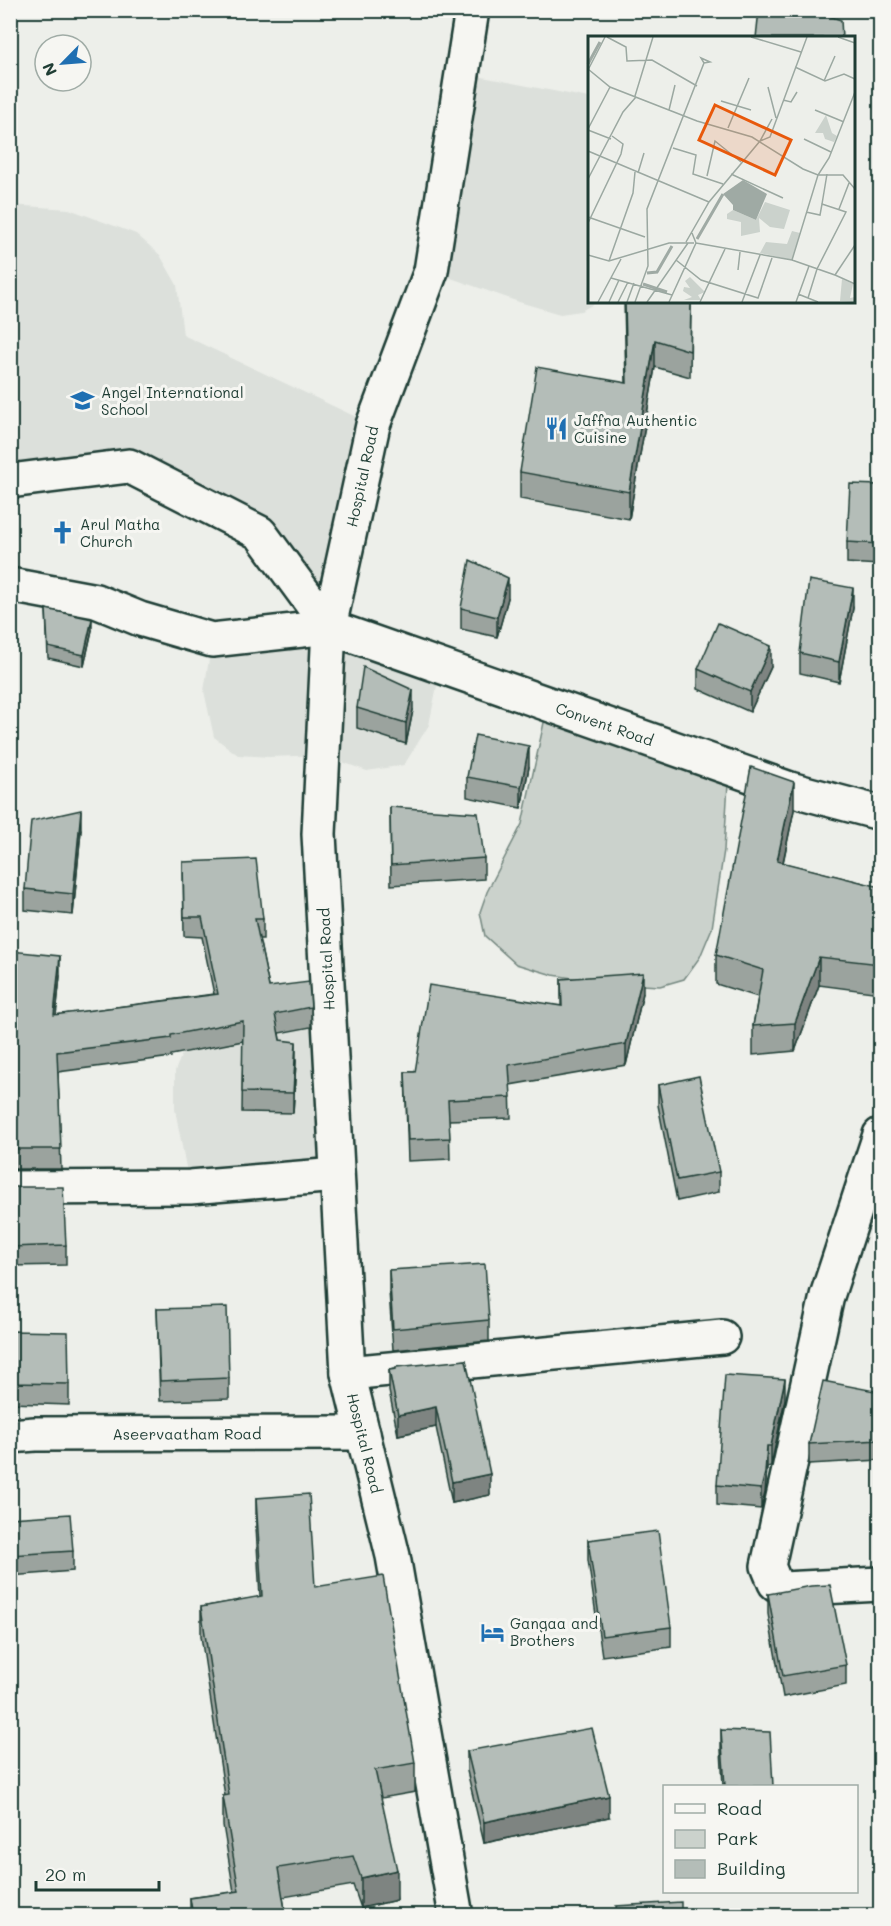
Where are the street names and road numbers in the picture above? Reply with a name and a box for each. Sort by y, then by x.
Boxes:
street label: Hospital Road [341,424,382,529]
street label: Convent Road [553,698,656,750]
street label: Hospital Road [313,907,339,1011]
street label: Hospital Road [343,1391,387,1495]
street label: Aseervaatham Road [112,1423,261,1444]

